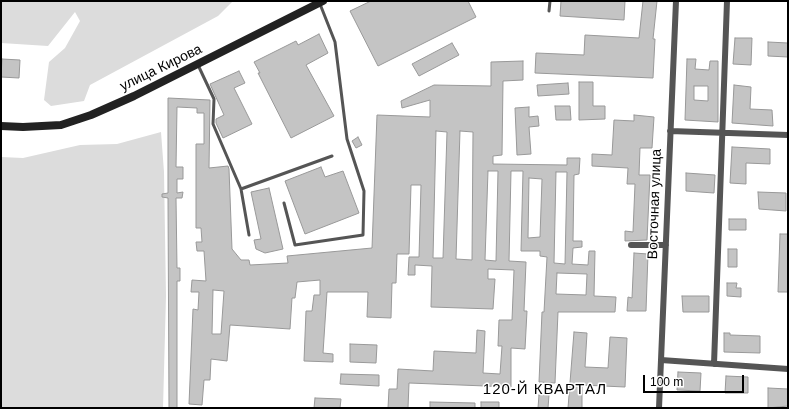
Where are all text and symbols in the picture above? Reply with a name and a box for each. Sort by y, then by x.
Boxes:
street label: улица Кирова [117,41,205,95]
street label: Восточная улица [645,148,665,260]
scale bar [645,367,746,393]
text: 100 m [650,375,683,389]
district label: 120-Й КВАРТАЛ [483,381,607,399]

